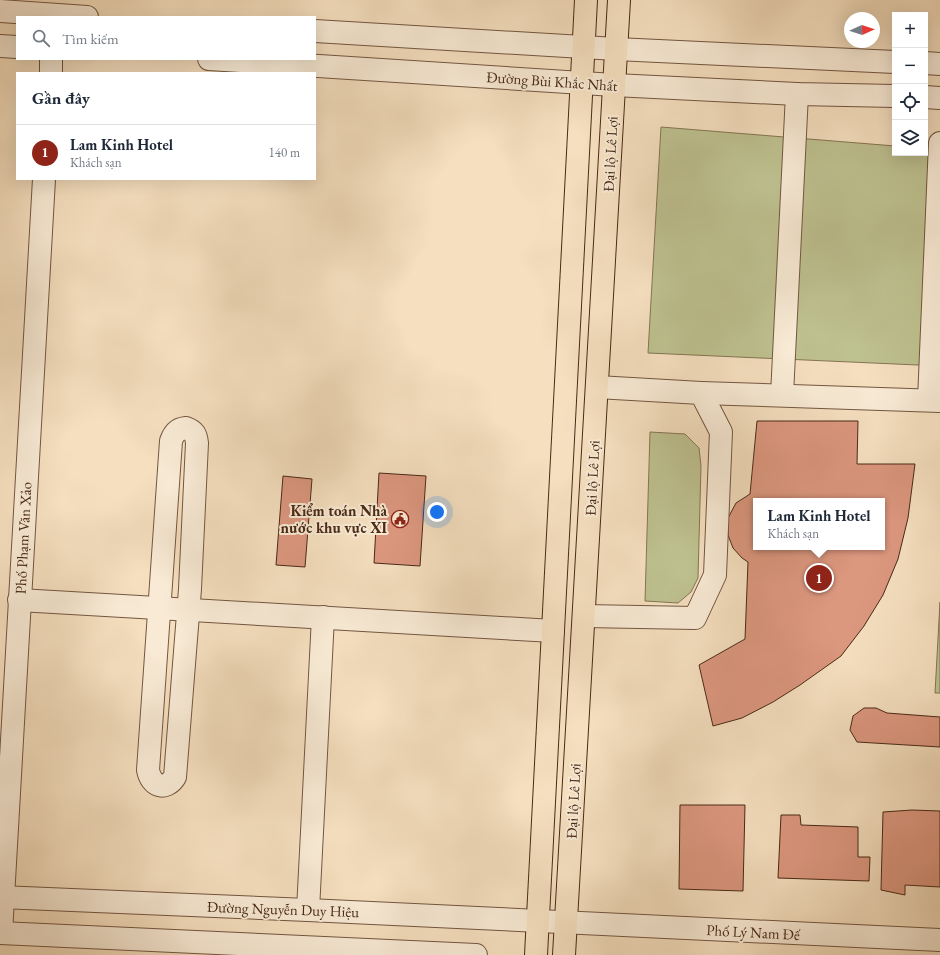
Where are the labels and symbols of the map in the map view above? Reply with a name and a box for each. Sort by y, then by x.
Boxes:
north arrow [844,12,880,48]
street label: Đường Bùi Khắc Nhất [486,67,619,95]
street label: Đại lộ Lê Lợi [599,115,621,192]
street label: Đại lộ Lê Lợi [581,439,603,516]
street label: Phố Phạm Văn Xảo [11,481,35,595]
place label: Kiểm toán Nhà nước khu vực XI [281,501,388,537]
your location [427,502,447,522]
public building icon: Kiểm toán Nhà nước khu vực XI [390,509,410,529]
pin: 1 [806,563,832,593]
street label: Đại lộ Lê Lợi [562,762,584,839]
street label: Đường Nguyễn Duy Hiệu [207,897,360,921]
street label: Phố Lý Nam Đế [706,920,801,944]

